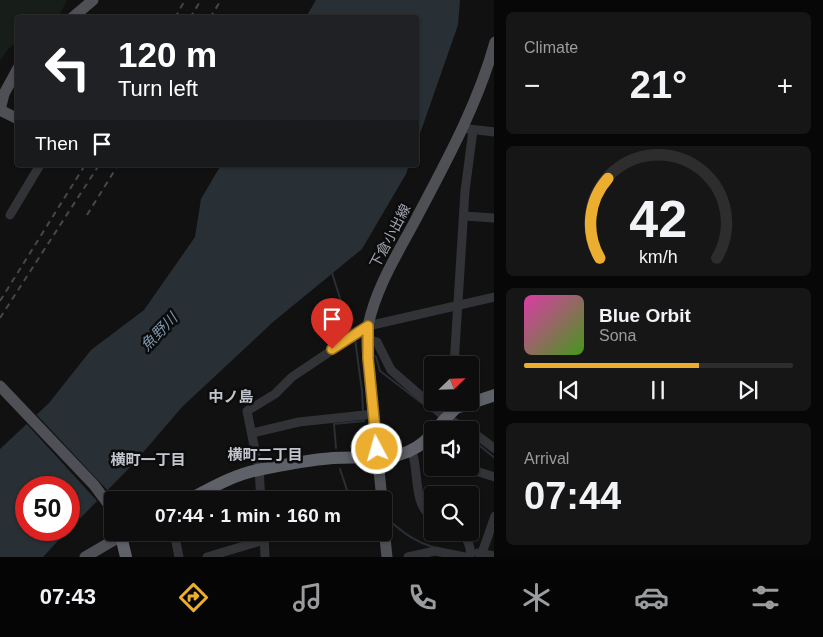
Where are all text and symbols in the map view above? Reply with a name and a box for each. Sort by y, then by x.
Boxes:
icon: left [35,35,100,100]
text: 120 m [118,35,217,74]
text: Climate [524,39,578,56]
text: 21° [630,64,687,106]
text: − [524,70,540,101]
text: + [777,70,793,101]
text: Turn left [118,76,198,101]
icon: arrive [88,130,116,158]
text: Then [35,133,78,154]
text: 42 [630,190,687,248]
street label: 下倉小出線 [367,201,413,271]
text: km/h [639,247,678,267]
pin [311,298,353,349]
icon: arrive [318,305,346,333]
text: Blue Orbit [599,305,691,326]
water label: 魚野川 [137,308,182,354]
text: Sona [599,327,636,344]
north arrow [424,356,479,411]
map controls [424,356,479,541]
icon: previous [555,376,583,404]
icon: pause [644,376,672,404]
icon: next [734,376,762,404]
district label: 中ノ島 [208,388,254,405]
button: sound [424,421,479,476]
position arrow [350,422,402,474]
district label: 横町二丁目 [227,446,303,463]
text: Arrival [524,450,569,467]
district label: 横町一丁目 [110,451,186,468]
text: 07:44 [524,475,621,517]
speed limit sign: 50 [15,476,80,541]
button: search [424,486,479,541]
text: 07:44 · 1 min · 160 m [155,505,341,526]
icon: directions [176,580,211,615]
icon: music [290,580,325,615]
icon: phone [405,580,440,615]
icon: climate [519,580,554,615]
icon: car [634,580,669,615]
icon: filters [748,580,783,615]
text: 07:43 [40,584,96,609]

